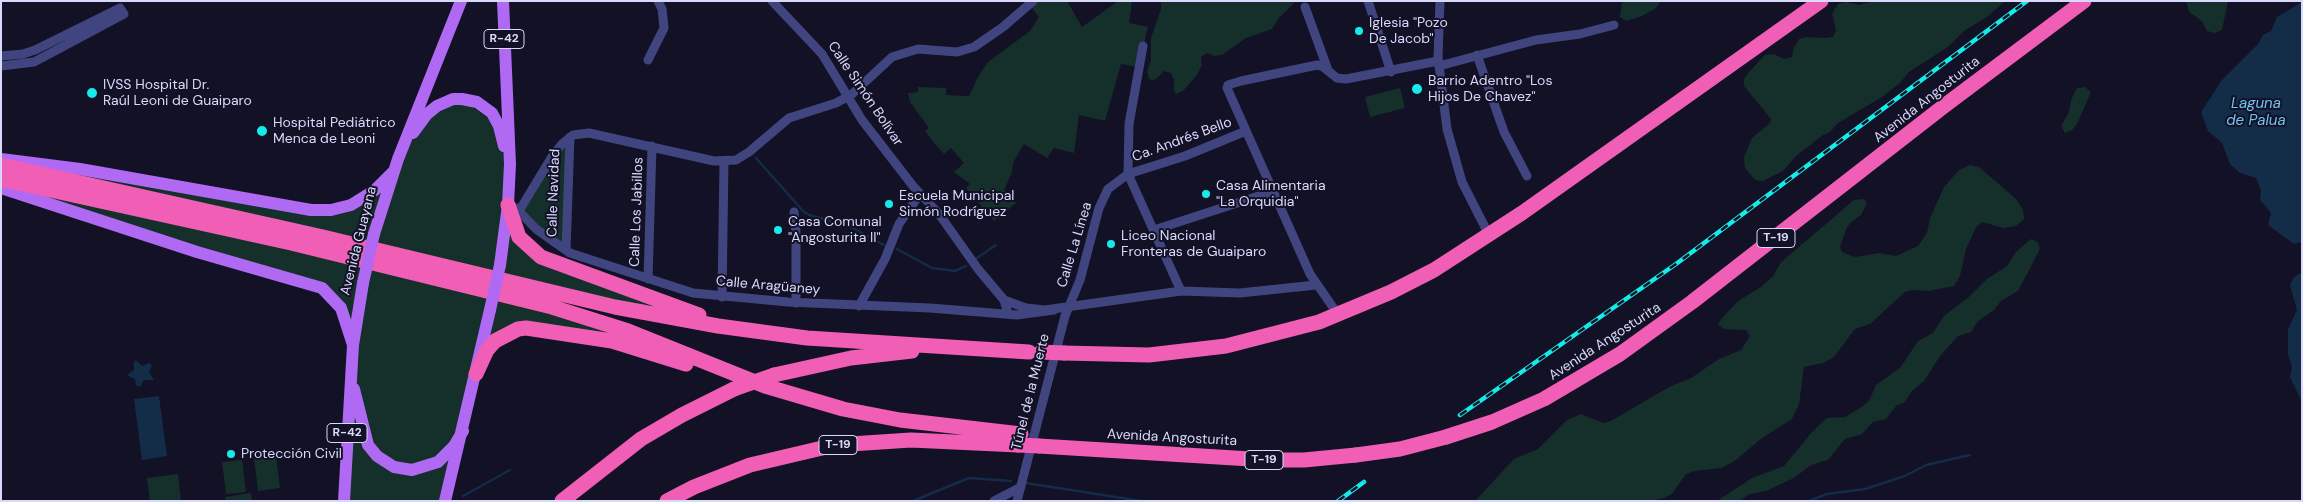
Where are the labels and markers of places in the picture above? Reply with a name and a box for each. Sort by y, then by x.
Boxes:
place label: Iglesia "Pozo De Jacob" [1369,15,1448,48]
marker: Iglesia "Pozo De Jacob" [1353,25,1365,37]
place label: Barrio Adentro "Los Hijos De Chavez" [1428,73,1552,105]
place label: IVSS Hospital Dr. Raúl Leoni de Guaiparo [103,77,252,110]
marker: Barrio Adentro "Los Hijos De Chavez" [1410,82,1424,96]
marker: IVSS Hospital Dr. Raúl Leoni de Guaiparo [85,86,99,100]
place label: Hospital Pediátrico Menca de Leoni [273,115,395,148]
marker: Hospital Pediátrico Menca de Leoni [255,124,269,138]
place label: Casa Alimentaria "La Orquidia" [1216,178,1326,210]
place label: Escuela Municipal Simón Rodríguez [899,188,1014,220]
marker: Casa Alimentaria "La Orquidia" [1200,188,1212,200]
marker: Escuela Municipal Simón Rodríguez [883,198,895,210]
place label: Casa Comunal "Angosturita II" [788,214,882,246]
marker: Casa Comunal "Angosturita II" [772,224,784,236]
place label: Liceo Nacional Fronteras de Guaiparo [1121,228,1266,260]
marker: Liceo Nacional Fronteras de Guaiparo [1105,238,1117,250]
place label: Protección Civil [241,446,342,462]
marker: Protección Civil [225,448,237,460]

